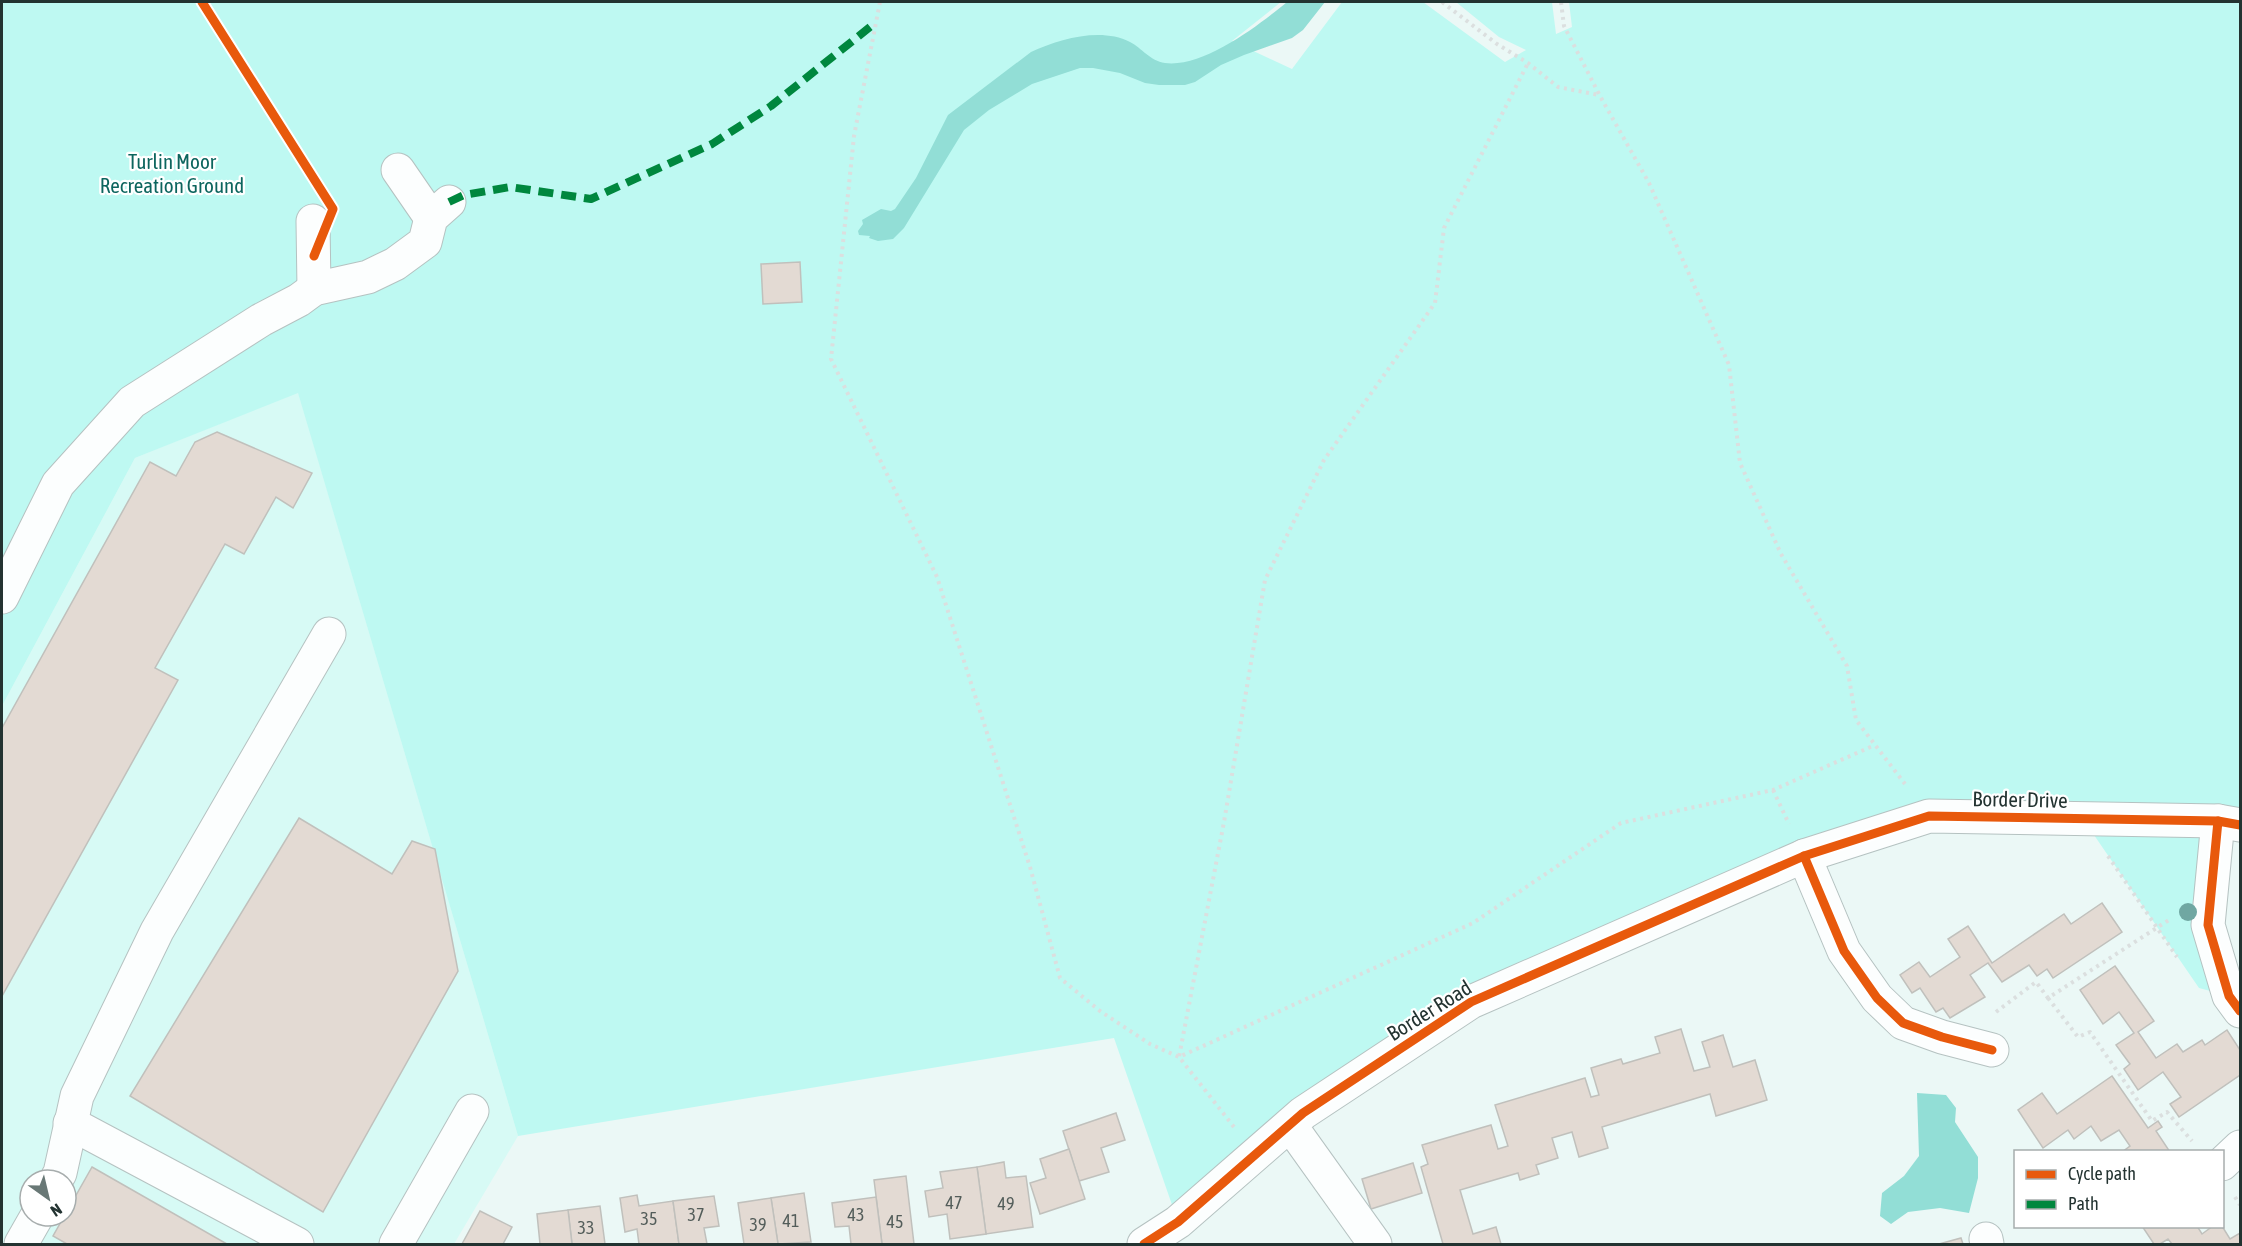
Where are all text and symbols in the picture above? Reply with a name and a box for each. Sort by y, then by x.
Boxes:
park label: Turlin Moor Recreation Ground [100,149,244,197]
street label: Border Drive [1972,786,2068,812]
street label: Border Road [1382,975,1476,1045]
legend [2014,1150,2224,1228]
text: Cycle path [2068,1163,2136,1184]
north arrow [18,1168,78,1228]
house number: 47 [946,1192,962,1213]
house number: 49 [998,1193,1014,1214]
text: Path [2068,1193,2099,1214]
text: N [47,1200,65,1221]
house number: 37 [688,1204,704,1225]
house number: 43 [848,1204,864,1225]
house number: 35 [641,1208,657,1229]
house number: 41 [783,1210,799,1231]
house number: 45 [887,1211,903,1232]
house number: 39 [750,1214,766,1235]
house number: 33 [578,1217,594,1238]

